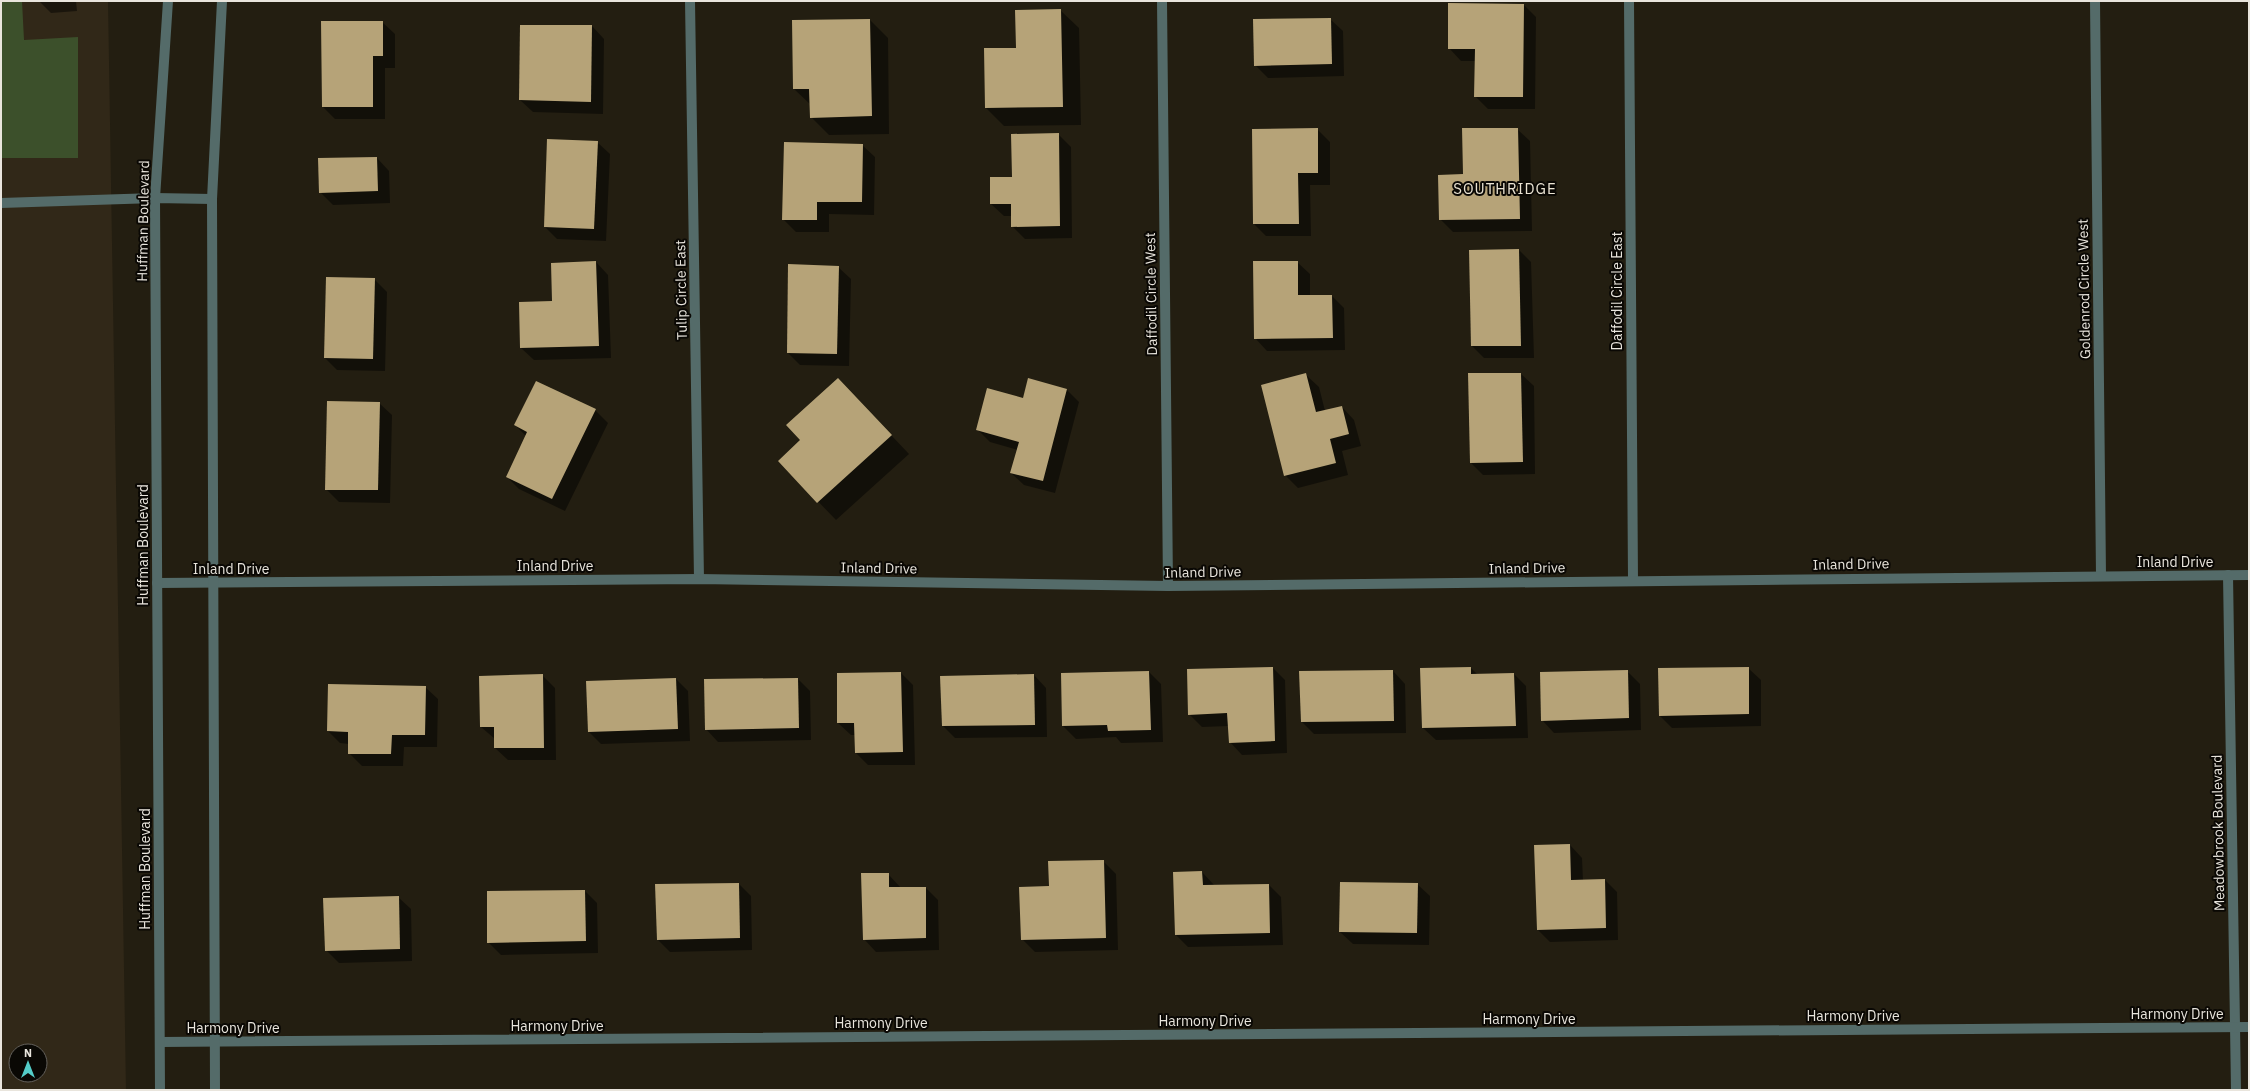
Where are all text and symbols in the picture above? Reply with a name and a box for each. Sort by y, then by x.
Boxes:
street label: Huffman Boulevard [133,160,153,282]
district label: SOUTHRIDGE [1453,179,1557,198]
street label: Goldenrod Circle West [2074,219,2094,359]
street label: Daffodil Circle West [1141,232,1161,356]
street label: Daffodil Circle East [1608,232,1626,350]
street label: Tulip Circle East [671,240,691,340]
street label: Huffman Boulevard [134,484,152,606]
street label: Inland Drive [2137,553,2214,571]
street label: Inland Drive [1812,554,1890,574]
street label: Inland Drive [517,557,594,575]
street label: Inland Drive [840,558,918,578]
street label: Inland Drive [1488,558,1566,578]
street label: Inland Drive [193,560,270,578]
street label: Inland Drive [1164,562,1242,582]
street label: Meadowbrook Boulevard [2208,755,2228,911]
street label: Huffman Boulevard [136,808,154,930]
street label: Harmony Drive [2130,1005,2224,1023]
street label: Harmony Drive [1806,1007,1900,1025]
street label: Harmony Drive [1482,1010,1576,1028]
street label: Harmony Drive [1158,1012,1252,1030]
street label: Harmony Drive [834,1014,928,1032]
street label: Harmony Drive [510,1017,604,1035]
street label: Harmony Drive [186,1019,280,1037]
north arrow [8,1043,48,1083]
text: N [24,1046,32,1060]

